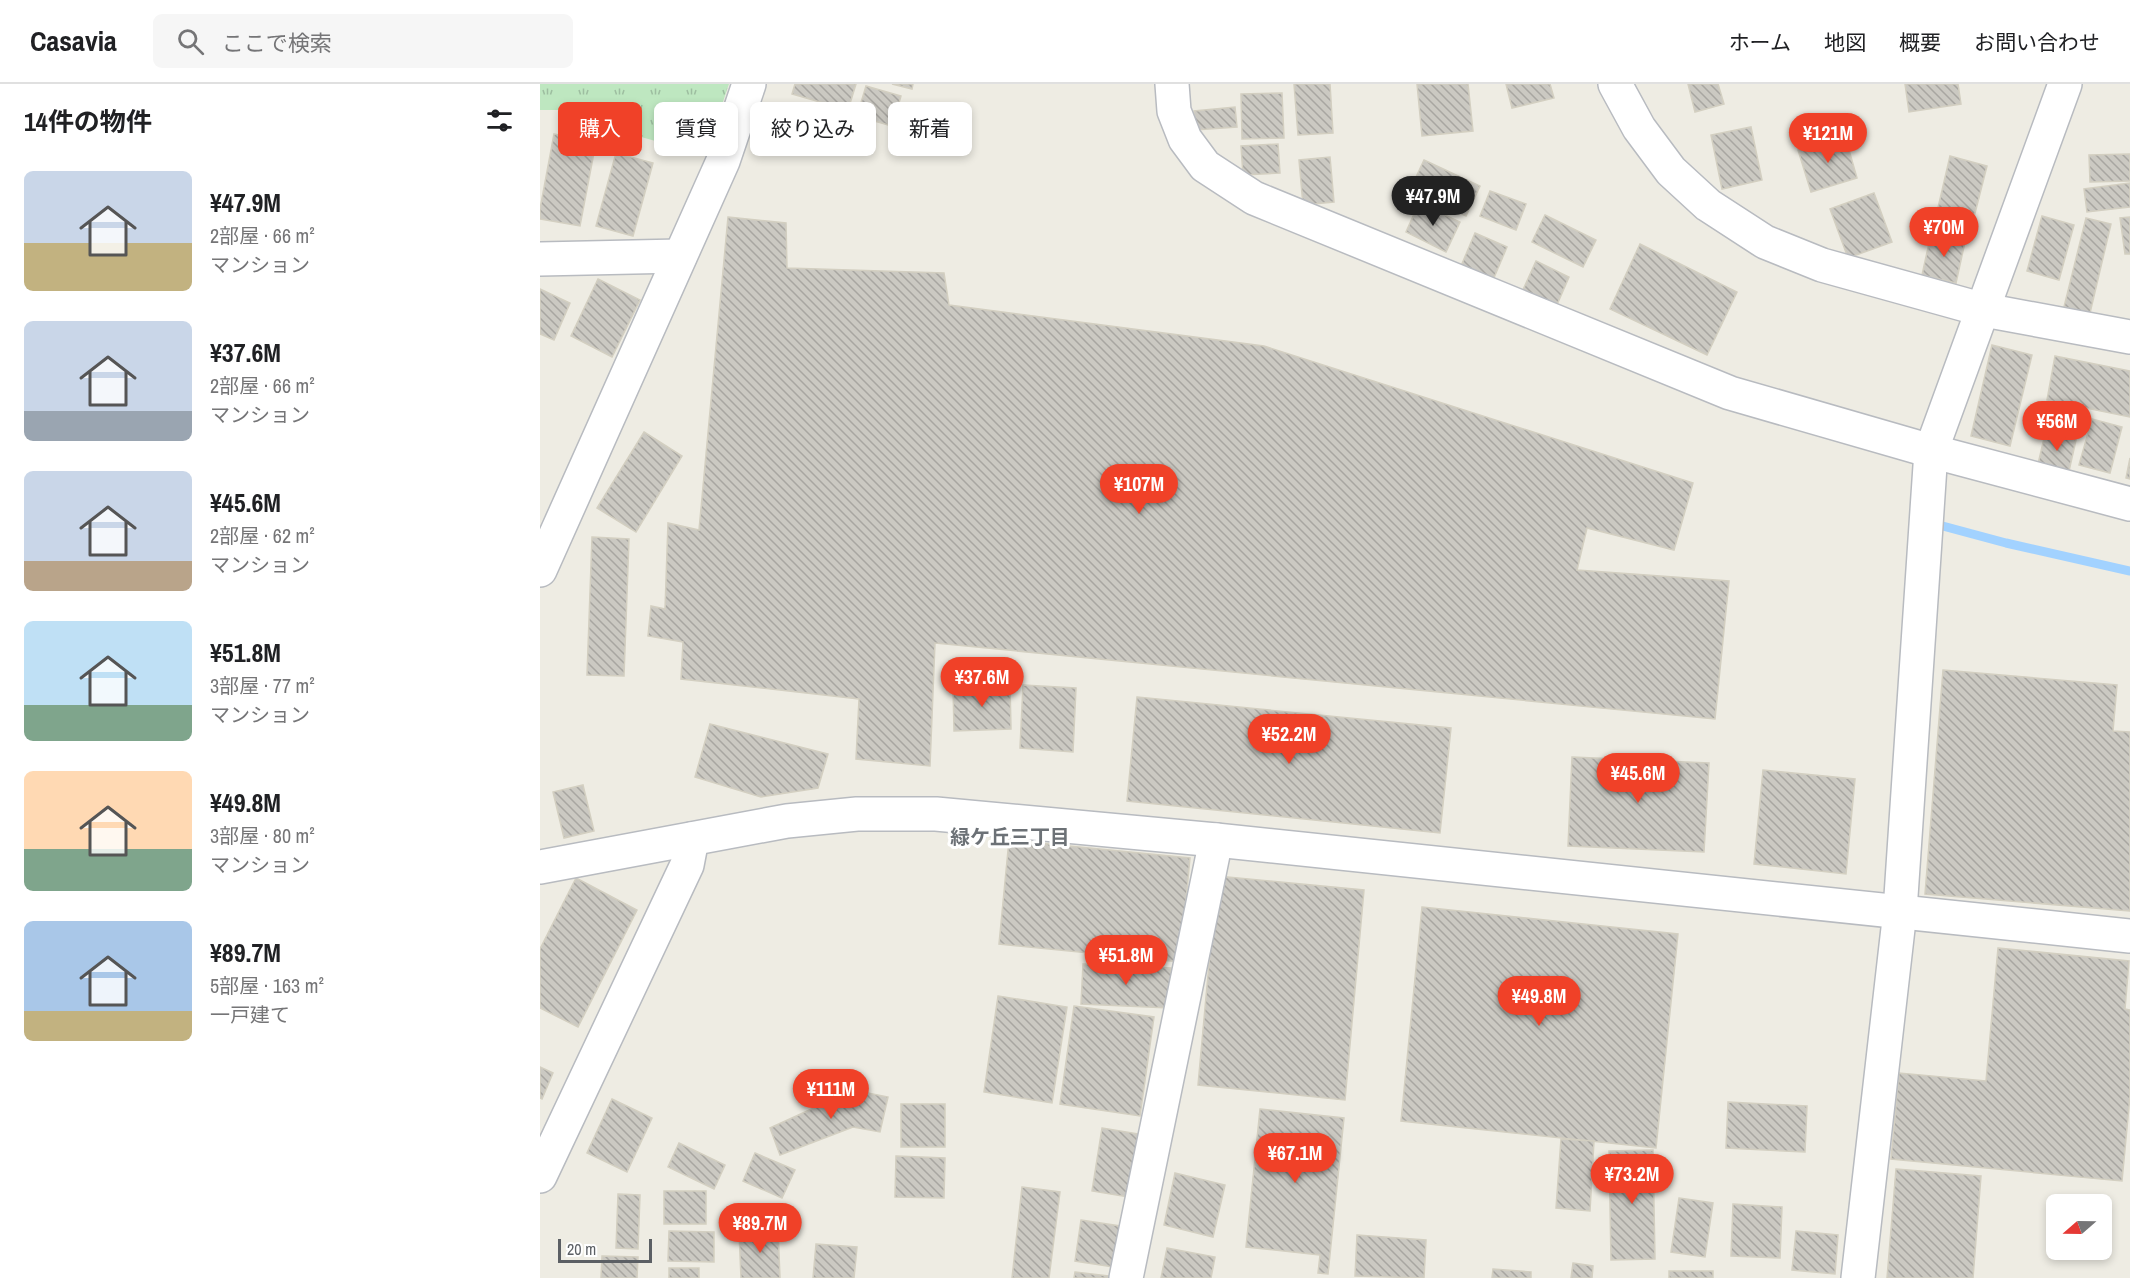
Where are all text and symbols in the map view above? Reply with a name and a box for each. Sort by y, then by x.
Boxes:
search box [153,14,573,68]
text: Casavia [30,22,117,60]
icon: search [174,25,207,58]
text: ここで検索 [222,28,332,58]
text: ホーム [1729,28,1791,57]
text: 地図 [1824,28,1866,57]
text: 概要 [1899,28,1941,57]
text: お問い合わせ [1974,28,2100,57]
chip: 購入 [558,102,642,156]
chip: 賃貸 [654,102,738,156]
chip: 絞り込み [750,102,876,156]
chip: 新着 [888,102,972,156]
text: 14件の物件 [24,104,152,139]
icon: filters [483,104,516,137]
pin: ¥121M [1786,113,1870,164]
text: ¥121M [1803,119,1853,146]
pin: ¥47.9M [1384,176,1482,227]
text: ¥47.9M [1406,182,1460,209]
text: ¥47.9M [210,185,281,220]
icon: home [72,195,144,267]
pin: ¥70M [1908,207,1980,258]
text: ¥70M [1923,213,1965,240]
text: 2部屋 · 66 m² [210,222,315,249]
text: マンション [210,251,310,278]
text: ¥37.6M [210,335,281,370]
icon: home [72,345,144,417]
text: 2部屋 · 66 m² [210,372,315,399]
text: マンション [210,401,310,428]
pin: ¥56M [2021,401,2093,452]
text: ¥56M [2036,407,2078,434]
pin: ¥107M [1097,464,1181,515]
text: ¥107M [1114,470,1164,497]
text: ¥45.6M [210,485,281,520]
icon: home [72,495,144,567]
text: 2部屋 · 62 m² [210,522,315,549]
text: マンション [210,551,310,578]
text: ¥51.8M [210,635,281,670]
icon: home [72,645,144,717]
pin: ¥37.6M [933,657,1031,708]
text: ¥37.6M [955,663,1009,690]
text: 3部屋 · 77 m² [210,672,315,699]
text: マンション [210,701,310,728]
pin: ¥52.2M [1240,714,1338,765]
text: ¥52.2M [1262,720,1316,747]
pin: ¥45.6M [1589,753,1687,804]
text: ¥45.6M [1611,759,1665,786]
text: ¥49.8M [210,785,281,820]
icon: home [72,795,144,867]
text: 3部屋 · 80 m² [210,822,315,849]
district label: 緑ケ丘三丁目 [950,823,1070,850]
text: マンション [210,851,310,878]
text: ¥89.7M [210,935,281,970]
pin: ¥51.8M [1077,935,1175,986]
text: ¥51.8M [1099,941,1153,968]
icon: home [72,945,144,1017]
text: 5部屋 · 163 m² [210,972,324,999]
pin: ¥49.8M [1490,976,1588,1027]
text: ¥49.8M [1512,982,1566,1009]
text: 一戸建て [210,1001,290,1028]
pin: ¥111M [789,1069,873,1120]
text: ¥111M [807,1075,855,1102]
pin: ¥67.1M [1246,1133,1344,1184]
text: ¥67.1M [1268,1139,1322,1166]
pin: ¥73.2M [1583,1154,1681,1205]
text: ¥73.2M [1605,1160,1659,1187]
north arrow [2046,1194,2112,1260]
map controls [2046,1194,2112,1260]
pin: ¥89.7M [711,1203,809,1254]
text: ¥89.7M [733,1209,787,1236]
scale bar [558,1236,652,1264]
text: 20 m [567,1238,596,1260]

